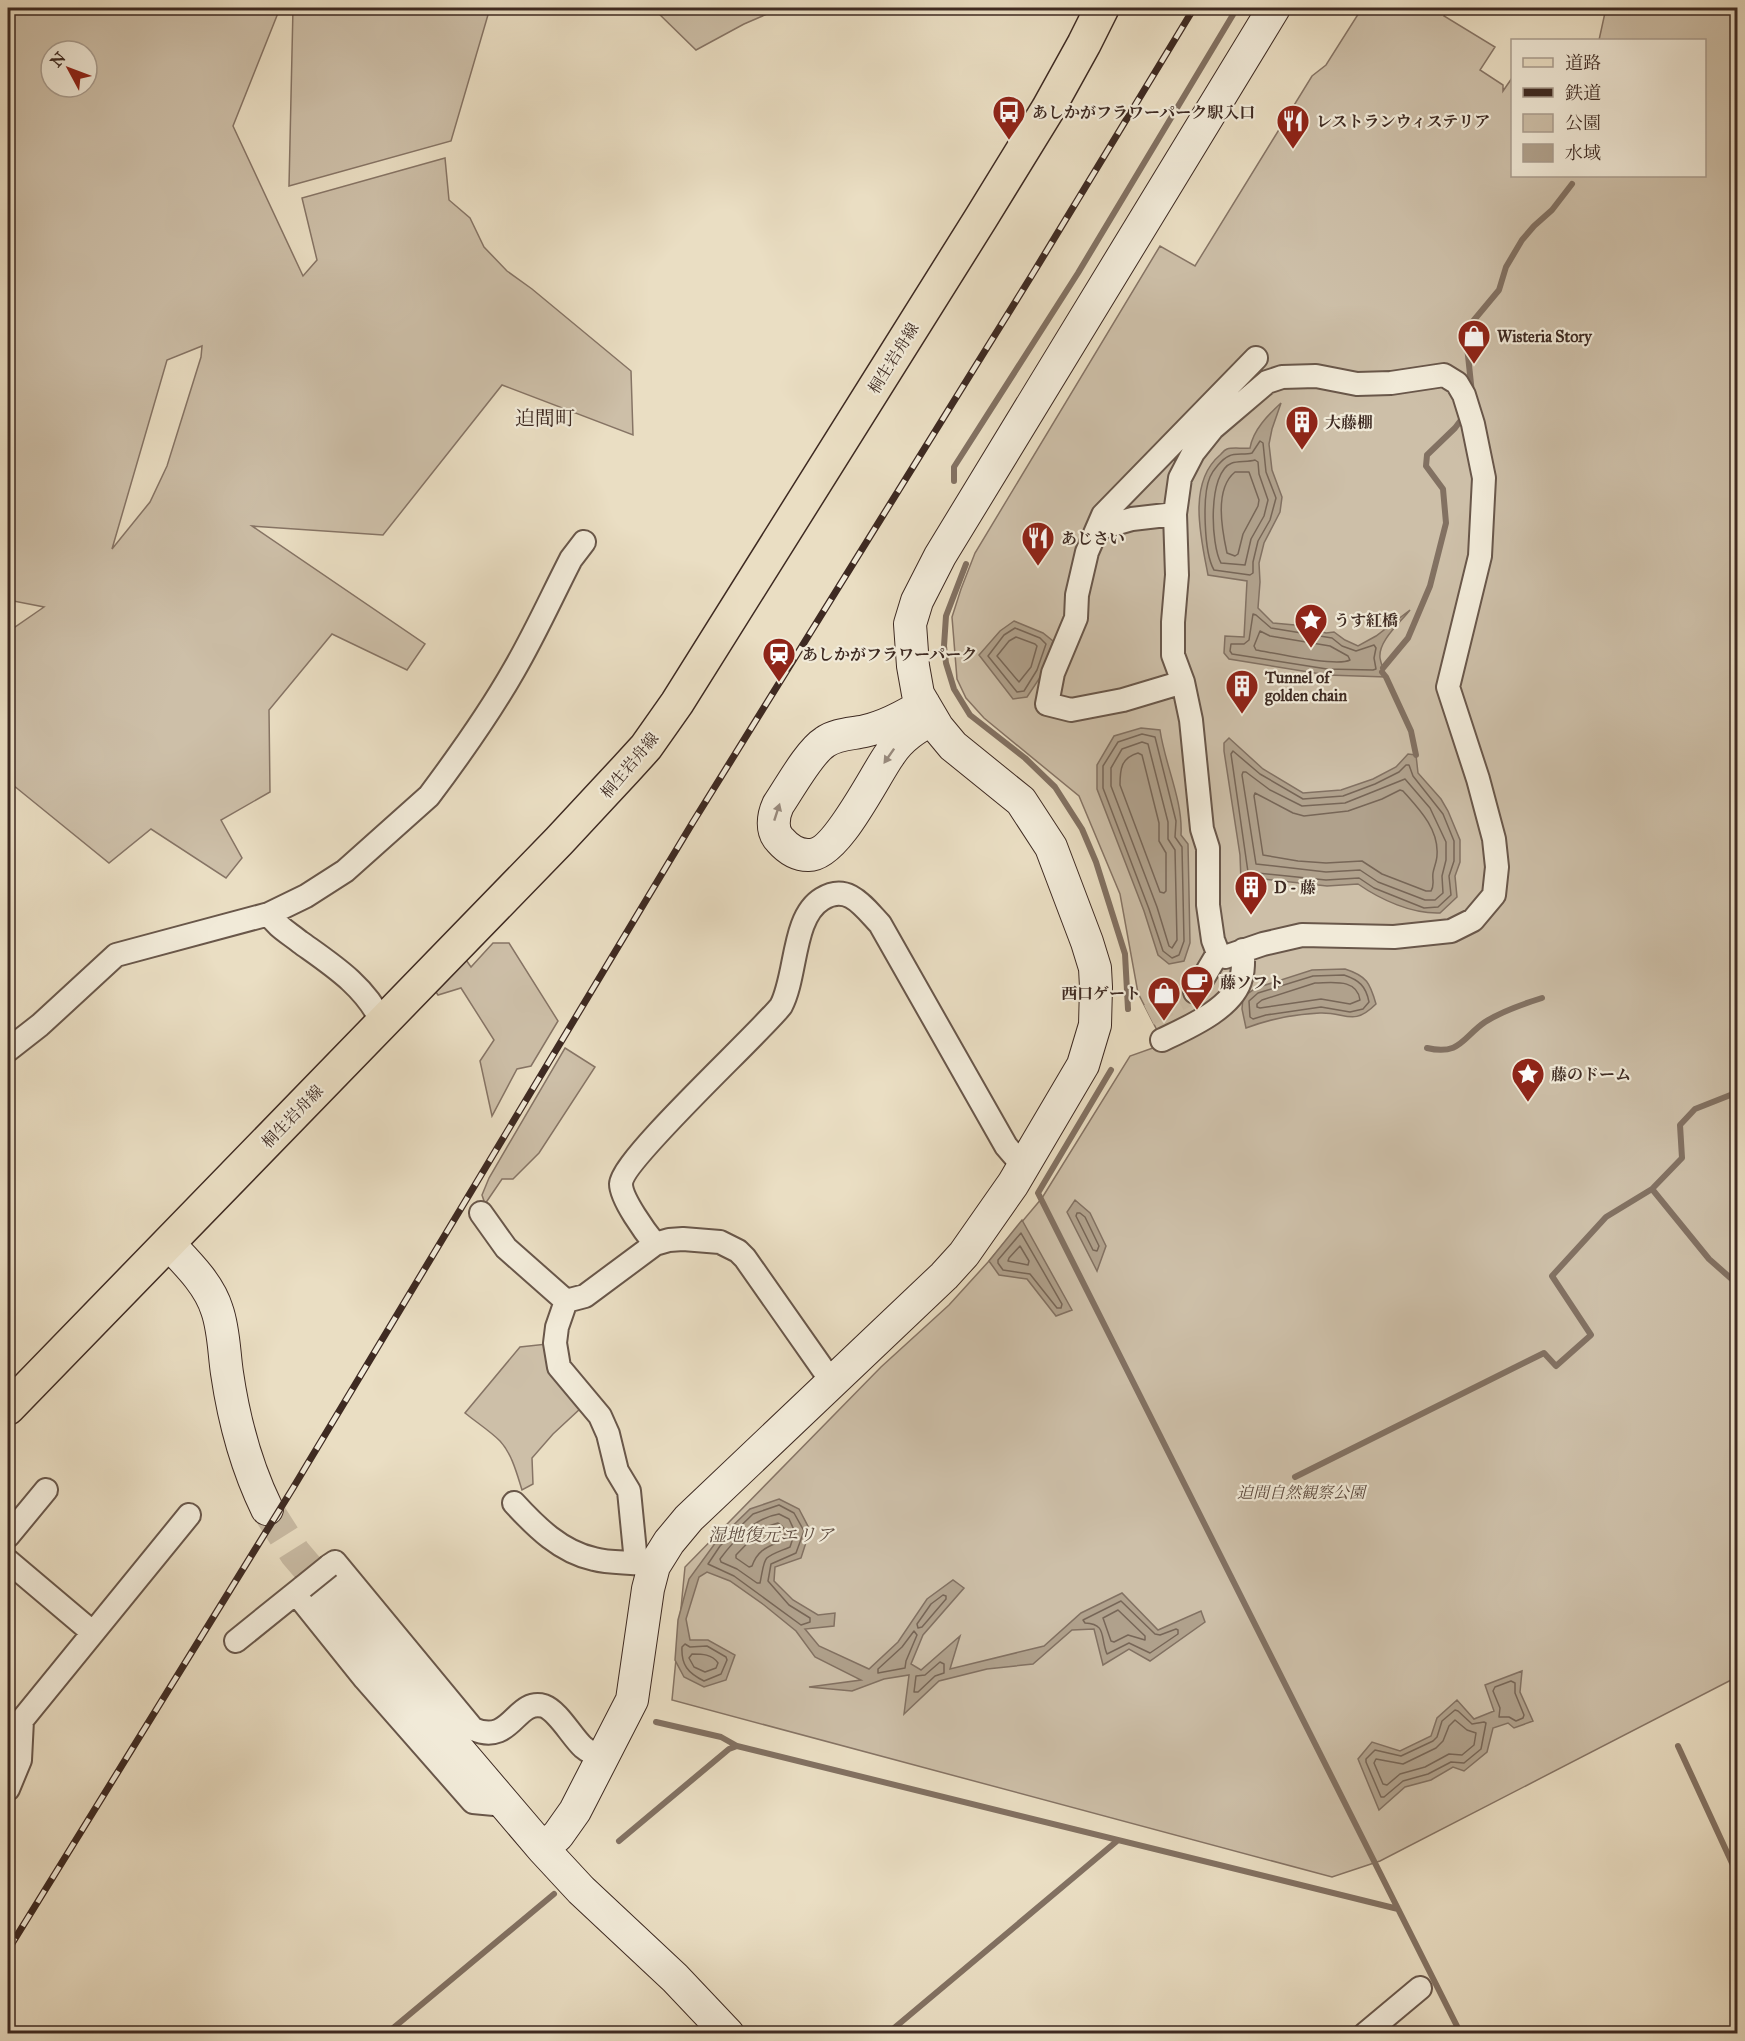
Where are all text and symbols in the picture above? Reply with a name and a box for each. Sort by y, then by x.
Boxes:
north arrow [39,39,99,99]
legend [1511,39,1706,177]
text: N [46,48,70,71]
text: 道路 [1565,52,1601,74]
text: 鉄道 [1565,82,1601,104]
bus stop icon: あしかがフラワーパーク駅入口 [991,94,1027,141]
place label: あしかがフラワーパーク駅入口 [1032,103,1255,122]
restaurant icon: レストランウィステリア [1275,103,1311,150]
place label: レストランウィステリア [1316,112,1490,131]
text: 公園 [1565,112,1601,134]
text: 水域 [1565,142,1601,164]
shop icon: Wisteria Story [1456,318,1492,365]
street label: 桐生岩舟線 [864,319,923,397]
place label: Wisteria Story [1497,327,1593,347]
building icon: 大藤棚 [1284,404,1320,451]
district label: 迫間町 [515,406,575,430]
place label: 大藤棚 [1325,413,1373,432]
restaurant icon: あじさい [1020,520,1056,567]
place label: あじさい [1061,529,1125,548]
place icon: うす紅橋 [1293,602,1329,649]
place label: うす紅橋 [1334,611,1398,630]
station icon: あしかがフラワーパーク [761,636,797,683]
place label: あしかがフラワーパーク [802,645,977,664]
building icon: Tunnel of golden chain [1224,668,1260,715]
place label: Tunnel of golden chain [1264,668,1347,706]
street label: 桐生岩舟線 [596,729,662,802]
one-way arrow [883,748,895,764]
one-way arrow [773,803,782,821]
building icon: D - 藤 [1233,869,1269,916]
place label: D - 藤 [1274,878,1316,897]
cafe icon: 藤ソフト [1179,964,1215,1011]
place label: 藤ソフト [1220,973,1284,992]
shop icon: 西口ゲート [1146,975,1182,1022]
place label: 西口ゲート [1061,984,1141,1003]
place icon: 藤のドーム [1510,1056,1546,1103]
place label: 藤のドーム [1551,1065,1631,1084]
street label: 桐生岩舟線 [258,1081,327,1152]
park label: 迫間自然観察公園 [1237,1483,1368,1502]
water label: 湿地復元エリア [708,1524,835,1546]

